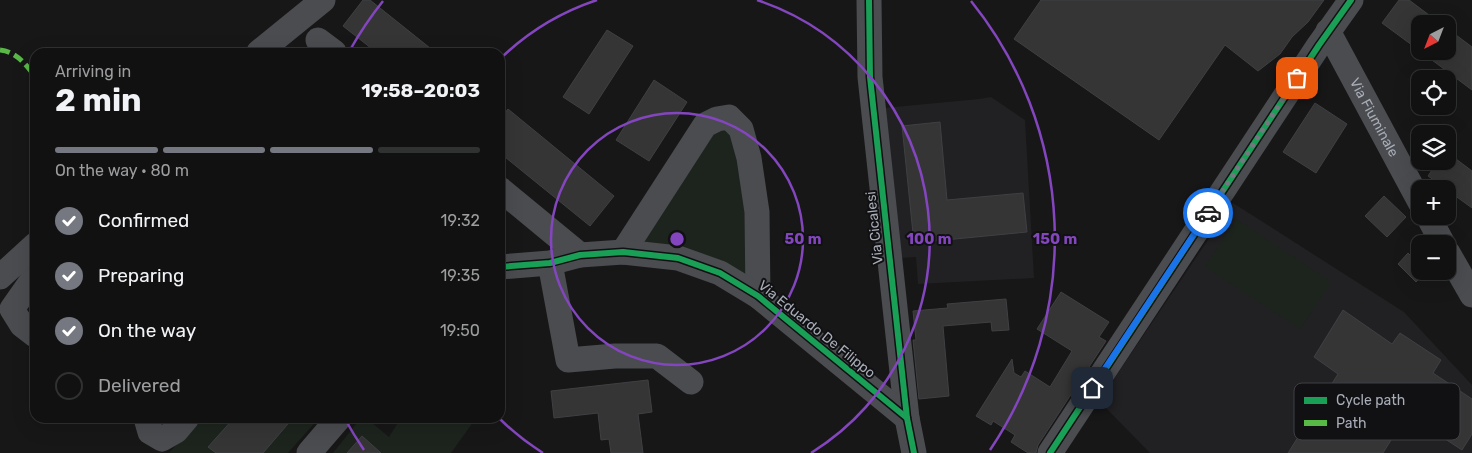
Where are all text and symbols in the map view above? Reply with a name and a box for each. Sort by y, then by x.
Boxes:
north arrow [1411,15,1456,60]
map controls [1411,15,1456,280]
pin [1276,57,1318,99]
text: Arriving in [55,62,131,81]
icon: bag [1283,64,1311,92]
button: locate [1411,70,1456,115]
street label: Via Fiuminale [1346,75,1402,160]
text: 19:58–20:03 [361,79,480,102]
text: 2 min [55,81,142,119]
button: layers [1411,125,1456,170]
text: On the way · 80 m [55,161,189,180]
button: + [1411,180,1456,225]
courier [1183,188,1233,238]
street label: Via Cicalesi [862,190,887,265]
icon: car [1194,199,1222,227]
icon: check [55,207,83,235]
text: Confirmed [98,209,189,232]
text: 19:32 [441,211,480,230]
centre of rings [668,230,686,248]
text: 50 m [785,230,821,248]
text: 100 m [907,230,951,248]
text: 150 m [1033,230,1077,248]
button: − [1411,235,1456,280]
icon: check [55,262,83,290]
text: Preparing [98,264,184,287]
text: 19:35 [440,266,480,285]
street label: Via Eduardo De Filippo [755,277,879,382]
icon: check [55,317,83,345]
text: On the way [98,319,196,342]
text: 19:50 [440,321,480,340]
pin [1071,367,1113,409]
text: Delivered [98,374,181,397]
icon: home [1078,374,1106,402]
legend [1294,383,1460,440]
text: Cycle path [1336,392,1405,409]
text: Path [1336,415,1367,432]

